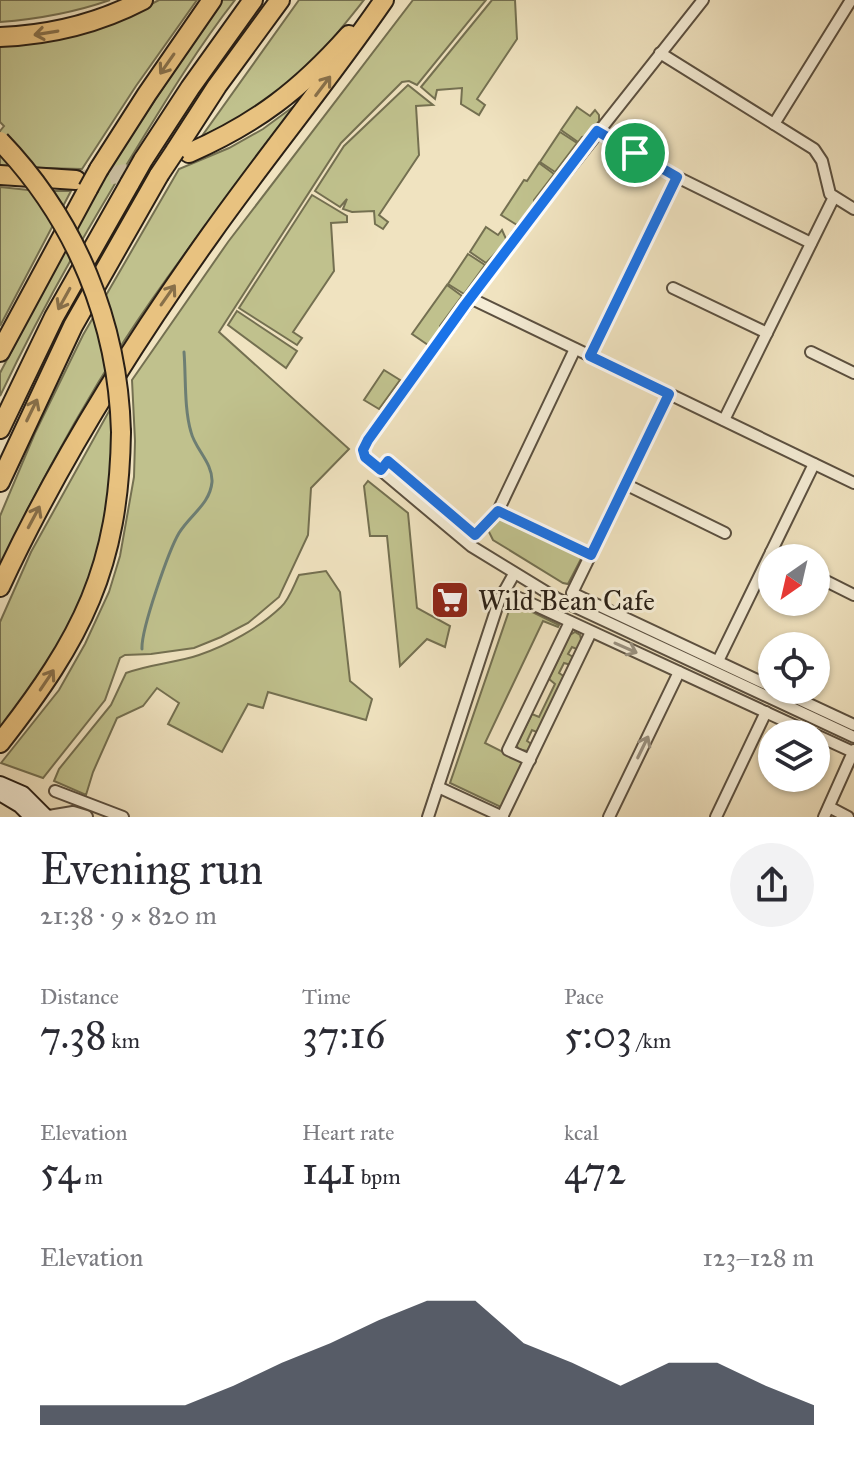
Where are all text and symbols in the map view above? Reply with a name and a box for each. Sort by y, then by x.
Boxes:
one-way arrow [34,26,60,41]
one-way arrow [159,52,175,74]
one-way arrow [315,76,332,97]
pin [601,119,669,187]
icon: arrive [613,131,657,175]
one-way arrow [160,284,176,306]
one-way arrow [55,287,71,310]
one-way arrow [25,399,40,423]
one-way arrow [27,506,43,530]
north arrow [758,544,830,616]
map controls [758,544,830,792]
supermarket icon: Wild Bean Cafe [429,579,471,621]
place label: Wild Bean Cafe [478,583,655,618]
button: locate [758,632,830,704]
one-way arrow [614,641,638,656]
one-way arrow [39,670,55,692]
button: layers [758,720,830,792]
one-way arrow [636,735,651,759]
text: Evening run [40,842,263,896]
button: share [730,843,814,927]
text: 21:38 · 9 × 820 m [40,899,217,931]
text: Distance [40,983,119,1010]
text: Time [302,983,351,1010]
text: Pace [564,983,604,1010]
text: 7.38 [40,1010,106,1059]
text: 37:16 [302,1010,386,1059]
text: 5:03 [564,1010,632,1059]
text: km [106,1027,140,1054]
text: /km [632,1027,671,1054]
text: Elevation [40,1119,127,1146]
text: Heart rate [302,1119,395,1146]
text: kcal [564,1119,599,1146]
text: 54 [40,1146,80,1195]
text: 141 [302,1146,356,1195]
text: 472 [564,1146,626,1195]
text: m [80,1163,103,1190]
text: bpm [356,1163,401,1190]
text: Elevation [40,1241,143,1273]
text: 123–128 m [703,1241,814,1273]

